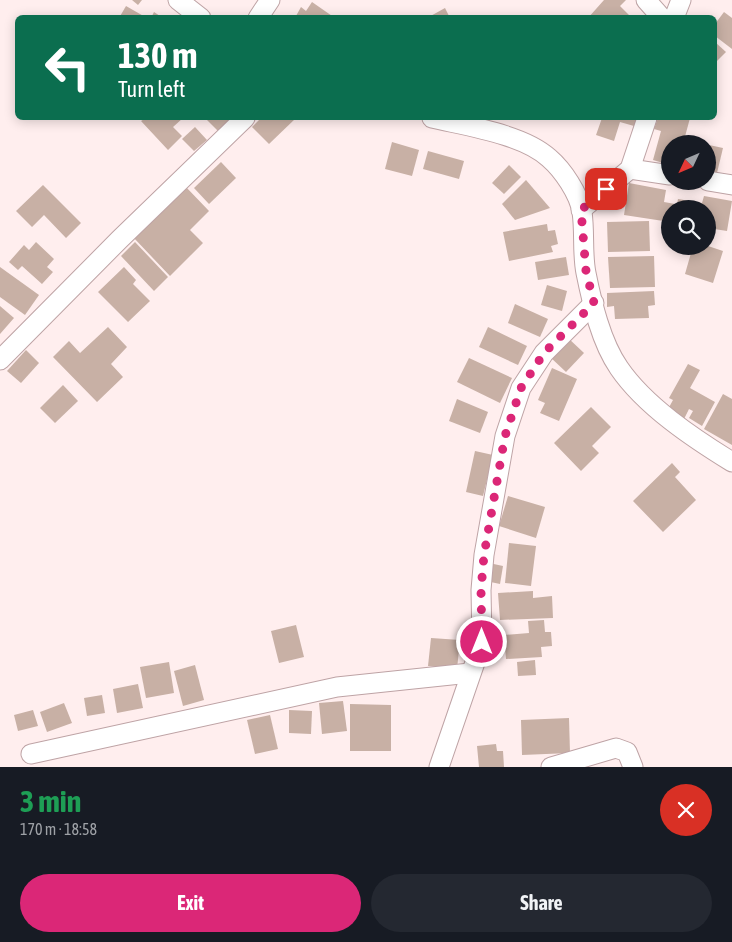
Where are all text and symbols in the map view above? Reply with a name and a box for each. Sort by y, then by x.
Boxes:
icon: left [35,35,100,100]
text: 130 m [118,35,197,75]
text: Turn left [118,76,185,102]
north arrow [661,135,716,190]
map controls [661,135,716,255]
pin [585,168,627,210]
icon: arrive [592,175,620,203]
button: search [661,200,716,255]
position arrow [455,615,507,667]
text: 3 min [20,784,81,818]
button: close [660,784,712,836]
text: 170 m · 18:58 [20,820,97,838]
button: Exit [20,874,361,932]
button: Share [371,874,712,932]

